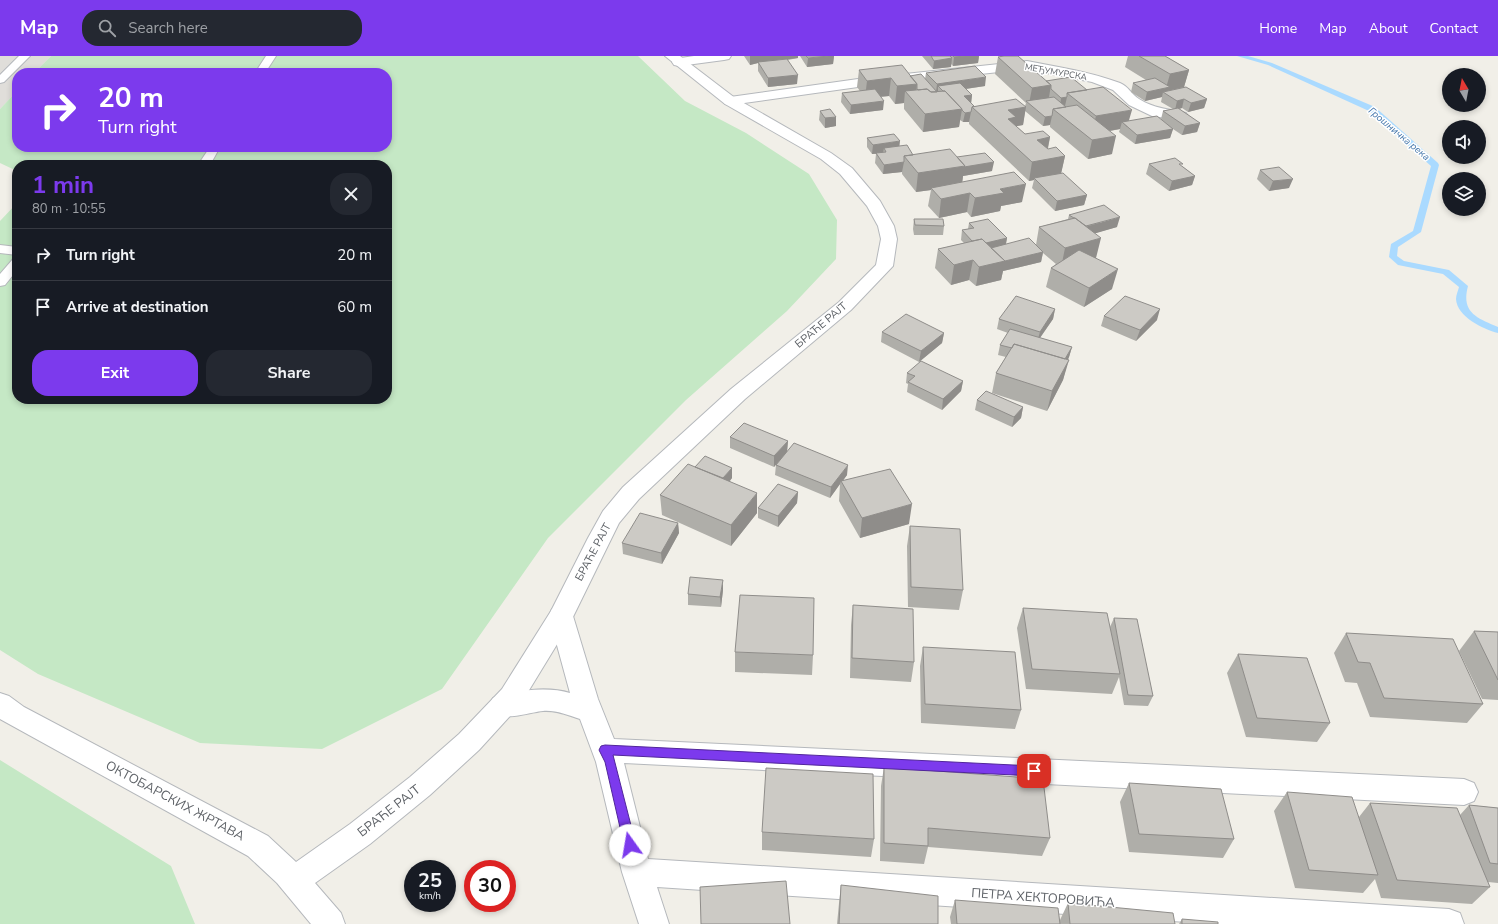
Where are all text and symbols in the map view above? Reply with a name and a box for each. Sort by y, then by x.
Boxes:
search box [82,10,362,46]
text: Map [20,15,58,41]
icon: search [96,17,118,39]
text: Search here [128,18,208,38]
text: Home [1259,19,1297,38]
text: Map [1319,19,1347,38]
text: About [1369,19,1408,38]
text: Contact [1430,19,1478,38]
street label: МЕЂУМУРСКА [1024,61,1088,83]
north arrow [1442,68,1486,112]
map controls [1442,68,1486,216]
text: 20 m [98,79,164,117]
icon: right [32,84,84,136]
water label: Грошничка река [1365,104,1433,164]
text: Turn right [98,115,177,139]
button: sound [1442,120,1486,164]
text: 1 min [32,169,94,201]
button: layers [1442,172,1486,216]
button: close [330,173,372,215]
text: 80 m · 10:55 [32,200,106,218]
icon: right [32,244,54,266]
text: Turn right [66,245,135,265]
text: 20 m [337,245,372,265]
icon: arrive [32,296,54,318]
text: Arrive at destination [66,297,209,317]
text: 60 m [337,297,372,317]
street label: БРАЋЕ РАЈТ [792,299,850,351]
button: Exit [32,350,198,396]
button: Share [206,350,372,396]
street label: БРАЋЕ РАЈТ [571,520,615,584]
pin [1017,754,1051,788]
street label: ОКТОБАРСКИХ ЖРТАВА [102,757,248,846]
icon: arrive [1023,760,1045,782]
street label: БРАЋЕ РАЈТ [354,781,424,841]
position arrow [609,824,651,866]
speed limit sign: 30 [464,860,516,912]
text: 25 [418,867,442,894]
street label: ПЕТРА ХЕКТОРОВИЋА [971,884,1116,912]
text: km/h [419,889,441,903]

